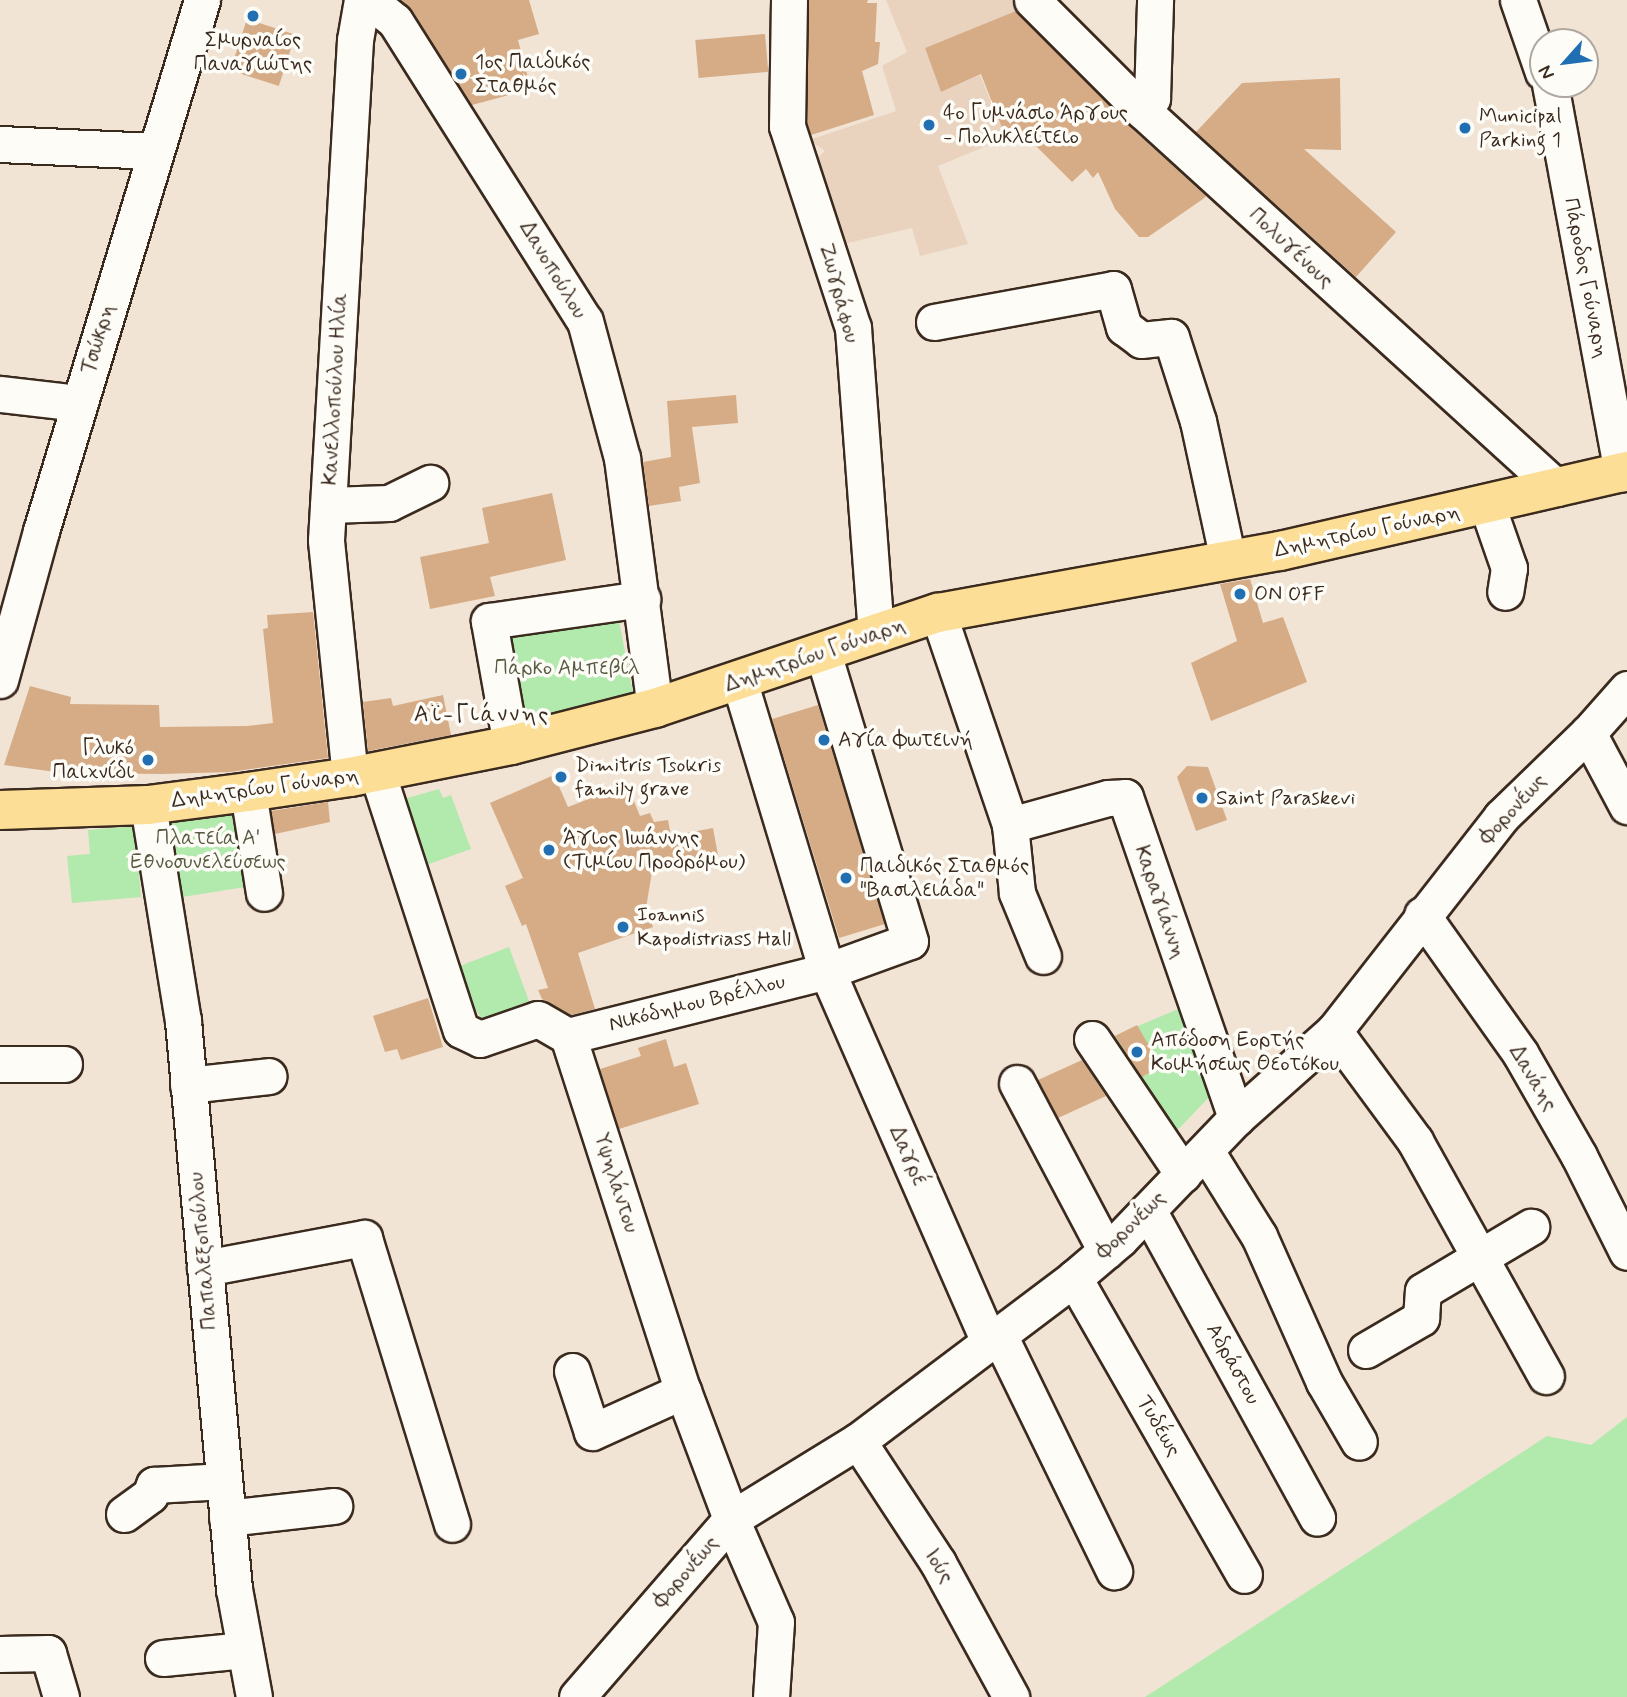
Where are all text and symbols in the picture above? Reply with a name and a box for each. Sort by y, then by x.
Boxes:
marker: Σμυρναίος Παναγιώτης [245,8,261,24]
place label: Σμυρναίος Παναγιώτης [194,27,312,77]
north arrow [1529,28,1599,98]
place label: 1ος Παιδικός Σταθμός [475,49,590,99]
text: N [1533,61,1561,84]
marker: 1ος Παιδικός Σταθμός [453,66,469,82]
place label: 4ο Γυμνάσιο Άργους - Πολυκλείτειο [943,100,1128,150]
place label: Municipal Parking 1 [1479,103,1562,153]
marker: 4ο Γυμνάσιο Άργους - Πολυκλείτειο [921,117,937,133]
marker: Municipal Parking 1 [1457,120,1473,136]
street label: Πάροδος Γούναρη [1558,196,1614,360]
street label: Πολυγένους [1244,203,1338,293]
street label: Δανοπούλου [514,217,592,323]
street label: Ζωγράφου [814,240,864,346]
street label: Κανελλοπούλου Ηλία [317,292,353,486]
street label: Τσώκρη [76,301,120,377]
street label: Δημητρίου Γούναρη [1272,499,1462,563]
place label: ON OFF [1254,581,1325,607]
marker: ON OFF [1232,586,1248,602]
street label: Δημητρίου Γούναρη [722,612,908,698]
park label: Πάρκο Αμπεβίλ [494,655,640,681]
district label: Αϊ-Γιάννης [415,701,549,729]
place label: Αγία Φωτεινή [838,727,973,753]
marker: Αγία Φωτεινή [816,732,832,748]
place label: Γλυκό Παιχνίδι [53,735,134,785]
marker: Γλυκό Παιχνίδι [140,752,156,768]
place label: Dimitris Tsokris family grave [575,752,717,802]
street label: Δημητρίου Γούναρη [170,762,360,814]
marker: Dimitris Tsokris family grave [553,769,569,785]
street label: Φορονέως [1474,769,1552,849]
place label: Saint Paraskevi [1216,785,1355,811]
marker: Saint Paraskevi [1194,790,1210,806]
park label: Πλατεία Α' Εθνοσυνελεύσεως [130,825,286,875]
place label: Άγιος Ιωάννης (Τιμίου Προδρόμου) [563,825,745,875]
marker: Άγιος Ιωάννης (Τιμίου Προδρόμου) [541,842,557,858]
street label: Καραγιάννη [1129,842,1191,962]
place label: Παιδικός Σταθμός "Βασιλειάδα" [860,853,1029,903]
marker: Παιδικός Σταθμός "Βασιλειάδα" [838,870,854,886]
place label: Ioannis Kapodistriass Hall [637,902,791,952]
marker: Ioannis Kapodistriass Hall [615,919,631,935]
street label: Νικόδημου Βρέλλου [606,969,788,1037]
place label: Απόδοση Εορτής Κοιμήσεως Θεοτόκου [1151,1027,1339,1077]
street label: Δανάης [1504,1041,1562,1115]
marker: Απόδοση Εορτής Κοιμήσεως Θεοτόκου [1129,1044,1145,1060]
street label: Δαγρέ [884,1122,932,1190]
street label: Υψηλάντου [588,1130,644,1236]
street label: Παπαλεξοπούλου [184,1171,222,1331]
street label: Φορονέως [1091,1186,1171,1264]
street label: Αδράστου [1200,1319,1266,1409]
street label: Τυδέως [1132,1391,1186,1461]
street label: Φορονέως [648,1531,724,1613]
street label: Ιούς [919,1544,959,1588]

